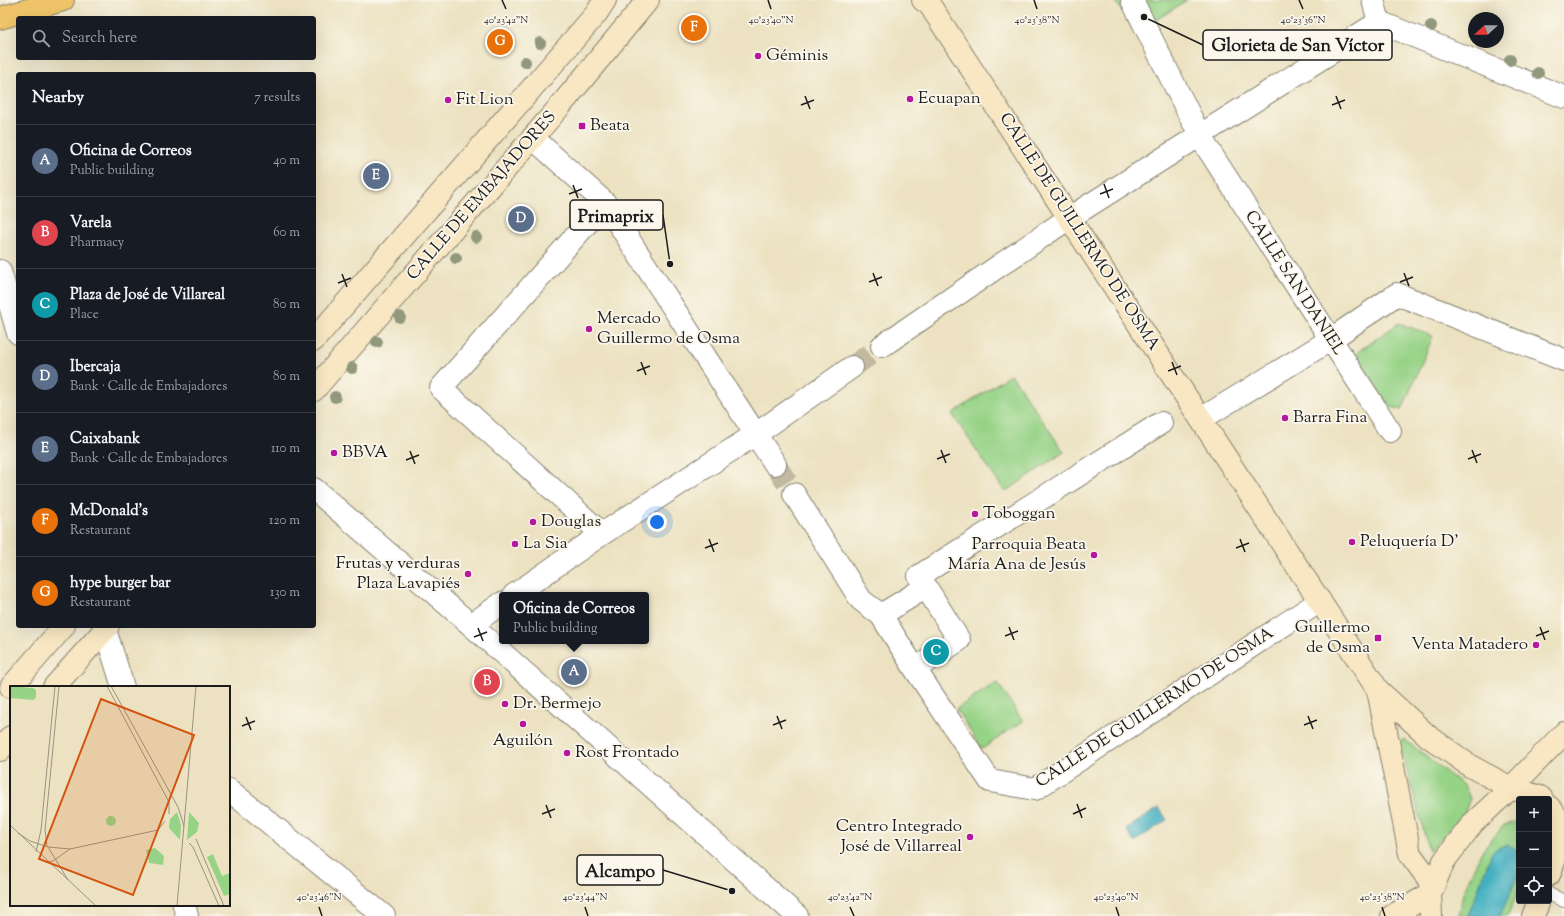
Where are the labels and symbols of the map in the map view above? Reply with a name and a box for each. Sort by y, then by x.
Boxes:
north arrow [1468,12,1504,48]
text: 40°23'42"N [484,13,528,28]
pin: F [681,13,707,43]
text: 40°23'40"N [748,13,794,28]
text: 40°23'38"N [1014,13,1060,28]
text: 40°23'36"N [1281,13,1326,28]
pin: G [487,27,513,57]
callout: Glorieta de San Víctor [1203,30,1392,60]
text: Glorieta de San Víctor [1212,34,1385,60]
place label: Géminis [766,44,829,68]
marker: Géminis [753,51,763,61]
place label: Ecuapan [918,87,981,111]
place label: Fit Lion [456,88,514,112]
marker: Ecuapan [905,94,915,104]
marker: Fit Lion [443,95,453,105]
street label: CALLE DE EMBAJADORES [403,107,561,285]
street label: CALLE DE GUILLERMO DE OSMA [993,108,1165,356]
place label: Beata [590,114,630,138]
marker: Beata [577,121,587,131]
pin: E [363,161,389,191]
callout: Primaprix [570,200,663,230]
pin: D [508,204,534,234]
text: Primaprix [578,205,654,231]
street label: CALLE SAN DANIEL [1238,206,1350,360]
place label: Mercado Guillermo de Osma [597,307,740,351]
marker: Mercado Guillermo de Osma [584,324,594,334]
place label: Barra Fina [1293,406,1368,430]
marker: Barra Fina [1280,413,1290,423]
place label: BBVA [342,441,388,465]
marker: BBVA [329,448,339,458]
place label: Toboggan [983,502,1056,526]
marker: Toboggan [970,509,980,519]
place label: Douglas [541,510,601,534]
your location [647,512,667,532]
marker: Douglas [528,517,538,527]
place label: Peluquería D' [1360,530,1459,554]
place label: La Sia [523,532,568,556]
place label: Parroquia Beata María Ana de Jesús [948,533,1086,577]
marker: Peluquería D' [1347,537,1357,547]
marker: La Sia [510,539,520,549]
marker: Parroquia Beata María Ana de Jesús [1089,550,1099,560]
place label: Frutas y verduras Plaza Lavapiés [336,552,460,596]
marker: Frutas y verduras Plaza Lavapiés [463,569,473,579]
place label: Guillermo de Osma [1295,616,1370,660]
street label: CALLE DE GUILLERMO DE OSMA [1031,622,1279,794]
marker: Guillermo de Osma [1373,633,1383,643]
place label: Venta Matadero [1411,633,1528,657]
pin: C [923,637,949,667]
marker: Venta Matadero [1531,640,1541,650]
pin: A [561,657,587,687]
pin: B [474,667,500,697]
inset map [10,686,230,906]
place label: Dr. Bermejo [513,692,601,716]
marker: Dr. Bermejo [500,699,510,709]
marker: Aguilón [518,719,528,729]
place label: Aguilón [493,729,553,753]
place label: Rost Frontado [575,741,679,765]
marker: Rost Frontado [562,748,572,758]
place label: Centro Integrado José de Villarreal [836,815,962,859]
marker: Centro Integrado José de Villarreal [965,832,975,842]
callout: Alcampo [577,855,663,885]
text: Alcampo [585,860,655,886]
text: 40°23'46"N [296,890,342,905]
text: 40°23'44"N [562,890,608,905]
text: 40°23'42"N [828,890,872,905]
text: 40°23'40"N [1093,890,1139,905]
text: 40°23'38"N [1359,890,1405,905]

